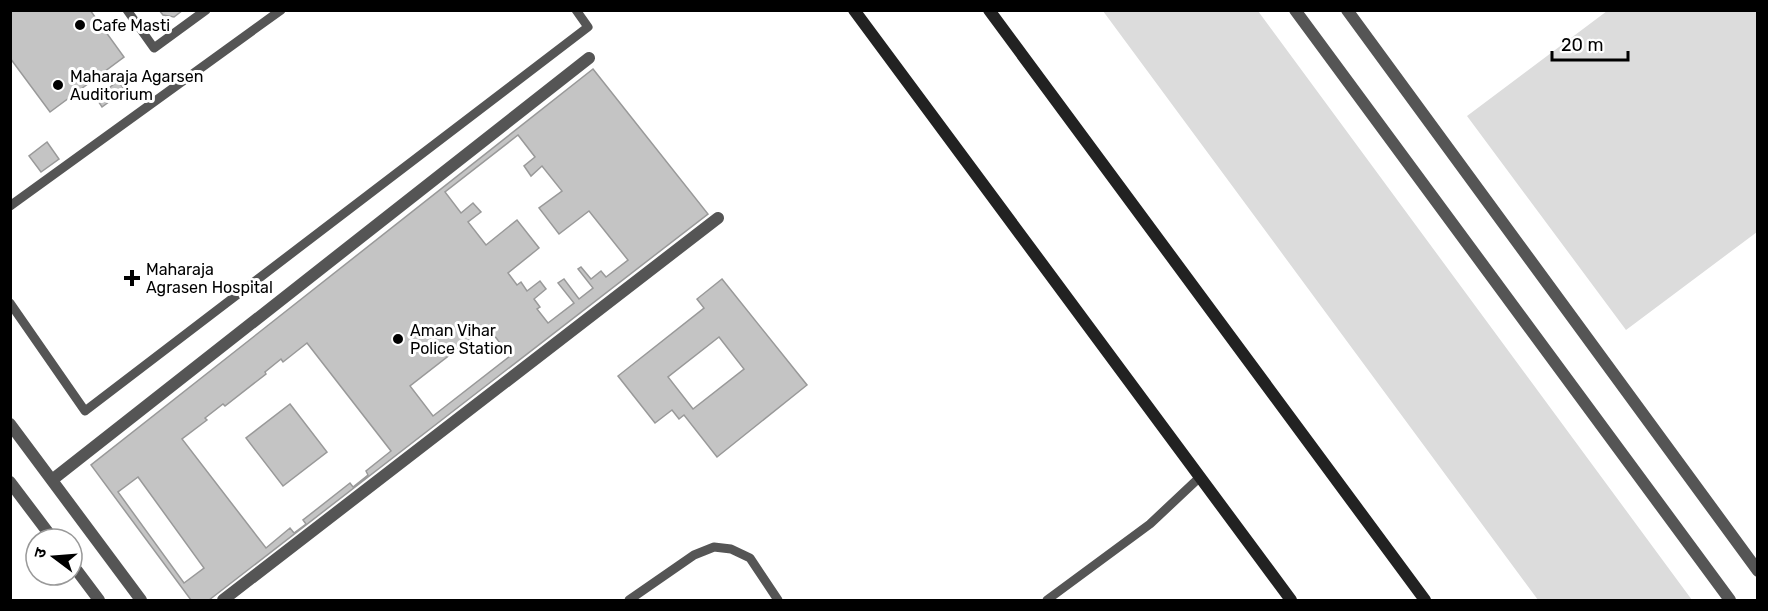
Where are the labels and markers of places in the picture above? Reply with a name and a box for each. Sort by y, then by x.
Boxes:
place label: Cafe Masti [92,16,170,35]
marker: Cafe Masti [73,18,87,32]
place label: Maharaja Agarsen Auditorium [70,67,203,104]
marker: Maharaja Agarsen Auditorium [51,78,65,92]
place label: Maharaja Agrasen Hospital [146,260,273,297]
marker: Maharaja Agrasen Hospital [123,269,141,287]
place label: Aman Vihar Police Station [410,321,513,358]
marker: Aman Vihar Police Station [391,332,405,346]

